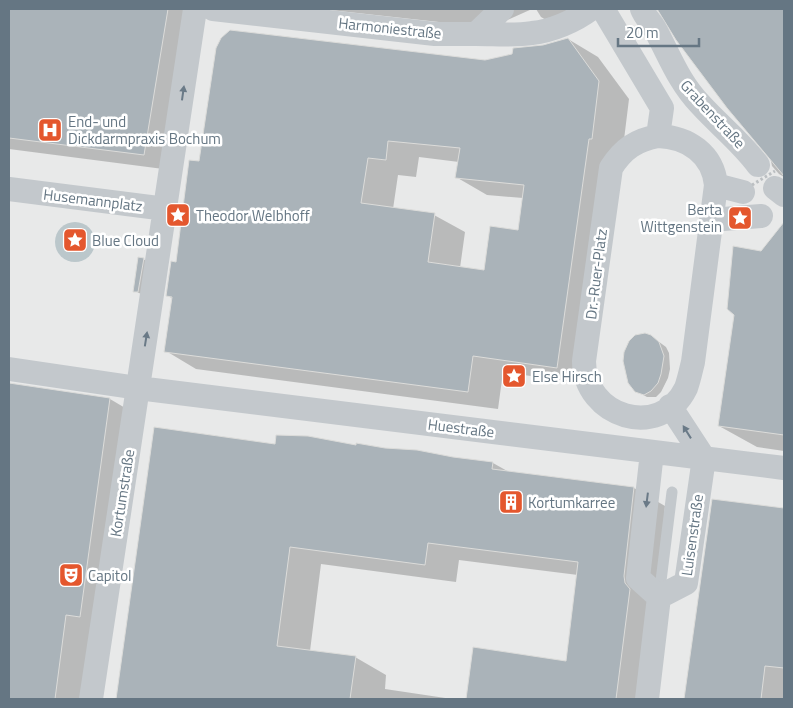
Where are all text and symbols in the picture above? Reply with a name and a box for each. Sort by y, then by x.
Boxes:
street label: Harmoniestraße [337,11,443,45]
scale bar [618,15,699,47]
text: 20 m [626,21,659,44]
street label: Grabenstraße [675,74,751,154]
one-way arrow [179,85,187,101]
place label: End- und Dickdarmpraxis Bochum [68,110,221,150]
hospital icon: End- und Dickdarmpraxis Bochum [37,117,63,143]
street label: Husemannplatz [42,183,144,218]
place label: Berta Wittgenstein [640,198,722,238]
place icon: Theodor Welbhoff [165,202,191,228]
place label: Theodor Welbhoff [196,204,310,227]
place icon: Berta Wittgenstein [727,205,753,231]
place icon: Blue Cloud [62,227,88,253]
street label: Dr.-Ruer-Platz [579,227,613,321]
place label: Blue Cloud [92,229,159,252]
one-way arrow [142,331,150,347]
place icon: Else Hirsch [501,363,527,389]
place label: Else Hirsch [532,365,602,388]
street label: Huestraße [426,413,496,443]
one-way arrow [682,426,692,439]
street label: Kortumstraße [104,448,140,538]
building icon: Kortumkarree [498,489,524,515]
place label: Kortumkarree [528,491,615,514]
one-way arrow [643,493,651,509]
street label: Luisenstraße [675,493,709,577]
theatre icon: Capitol [58,562,84,588]
place label: Capitol [88,564,132,587]

